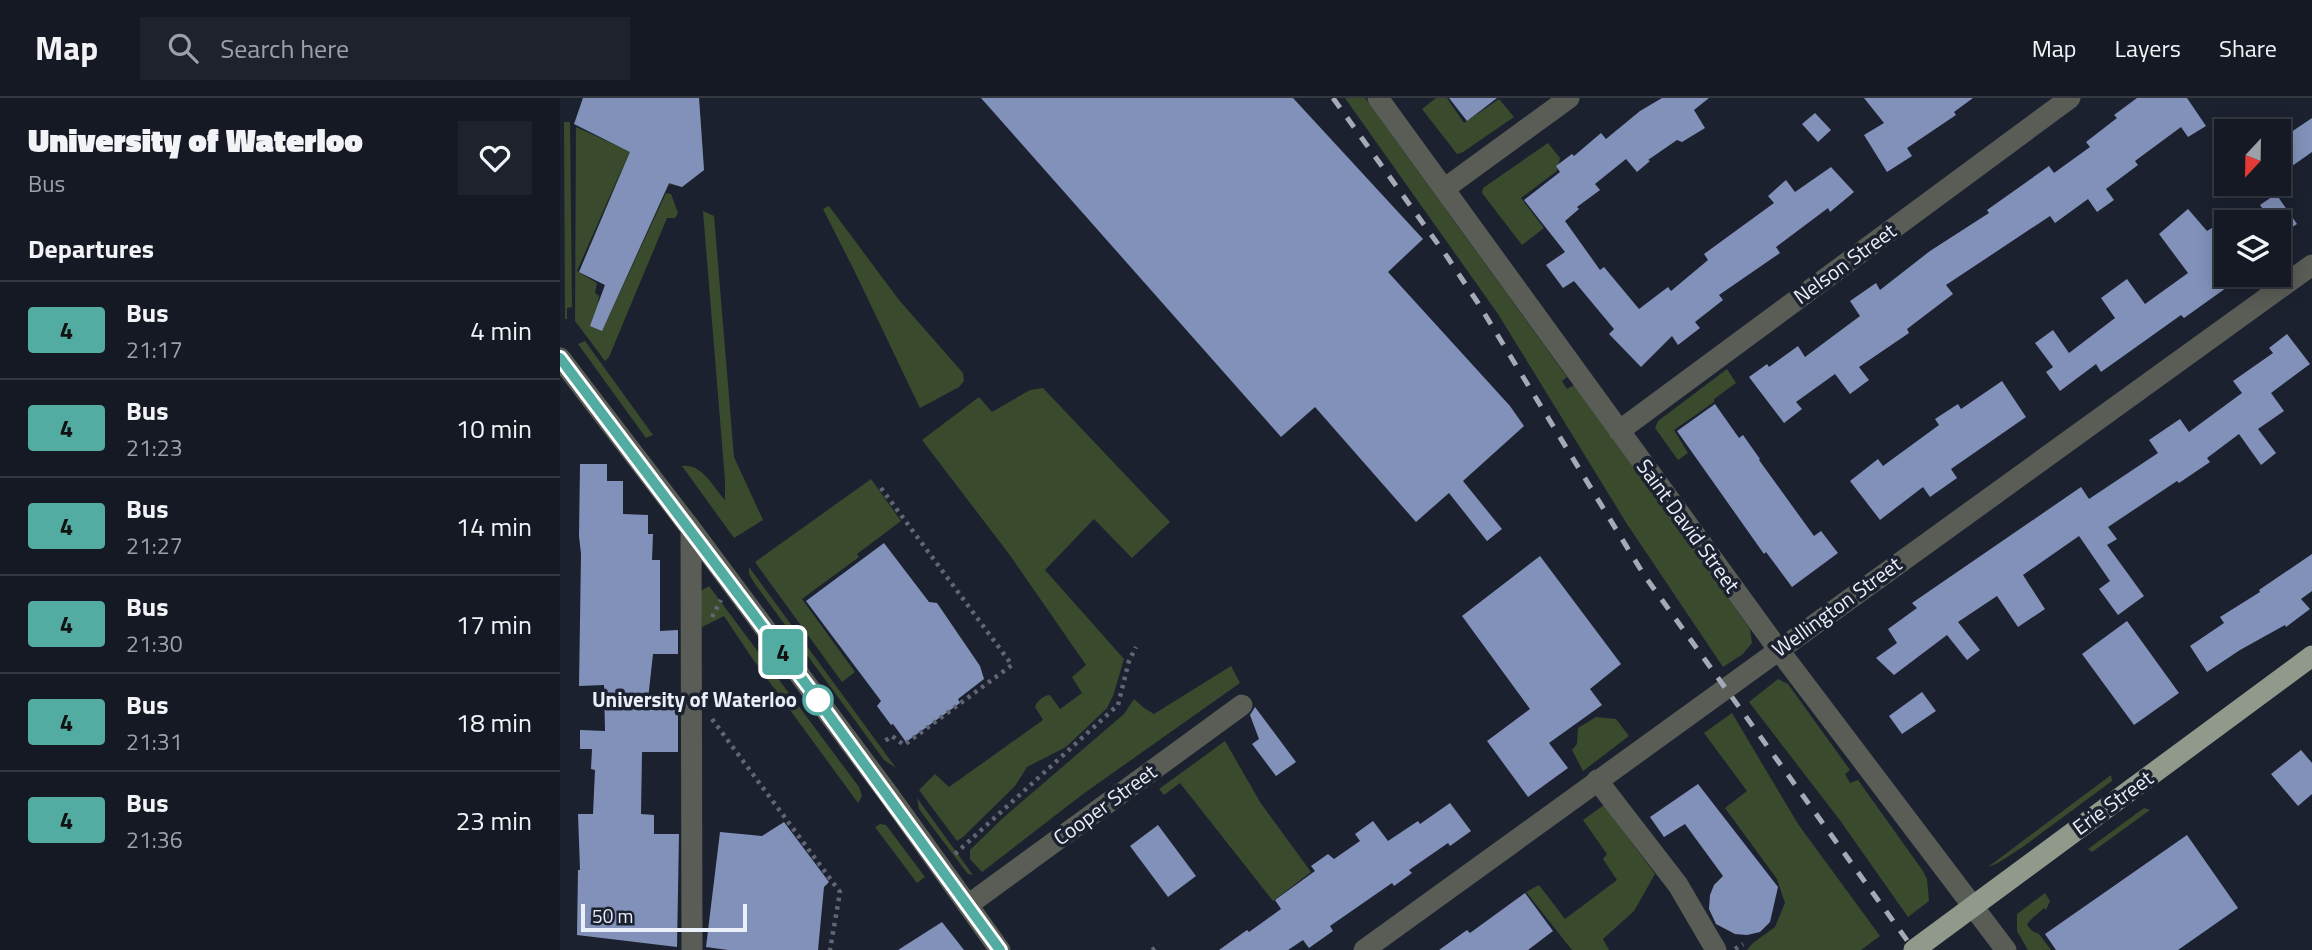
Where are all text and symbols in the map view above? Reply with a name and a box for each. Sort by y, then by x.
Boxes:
search box [140,17,630,80]
text: Map [35,23,98,73]
icon: search [164,29,202,67]
text: Search here [220,29,349,68]
text: Map [2032,30,2077,66]
text: Layers [2115,30,2181,66]
text: Share [2219,30,2277,66]
text: University of Waterloo [28,115,363,165]
north arrow [2214,119,2291,196]
map controls [2214,119,2291,287]
button: heart [458,121,532,195]
text: Bus [28,166,65,201]
button: layers [2214,210,2291,287]
street label: Nelson Street [1786,214,1903,312]
text: Departures [28,229,154,268]
text: Bus [126,293,168,332]
text: 4 min [470,311,532,350]
text: 4 [60,312,73,348]
text: 21:17 [126,332,183,367]
text: Bus [126,391,168,430]
text: 10 min [456,409,532,448]
text: 4 [60,410,73,446]
text: 21:23 [126,430,183,465]
street label: Saint David Street [1629,452,1749,599]
text: Bus [126,489,168,528]
text: 14 min [456,507,532,546]
text: 4 [60,508,73,544]
text: 21:27 [126,528,183,563]
street label: Wellington Street [1765,548,1908,664]
text: Bus [126,587,168,626]
text: 17 min [456,605,532,644]
text: 4 [60,606,73,642]
text: 21:30 [126,626,183,661]
line badge: 4 [760,629,806,675]
text: 4 [776,634,790,670]
place label: University of Waterloo [592,683,797,715]
text: Bus [126,685,168,724]
marker: University of Waterloo [803,685,833,715]
text: 18 min [456,703,532,742]
text: 4 [60,704,73,740]
text: 21:31 [126,724,183,759]
street label: Cooper Street [1046,755,1163,853]
street label: Erie Street [2065,762,2160,842]
text: Bus [126,783,168,822]
text: 23 min [456,801,532,840]
text: 4 [60,802,73,838]
text: 21:36 [126,822,183,857]
scale bar [581,901,747,933]
text: 50 m [592,901,633,930]

